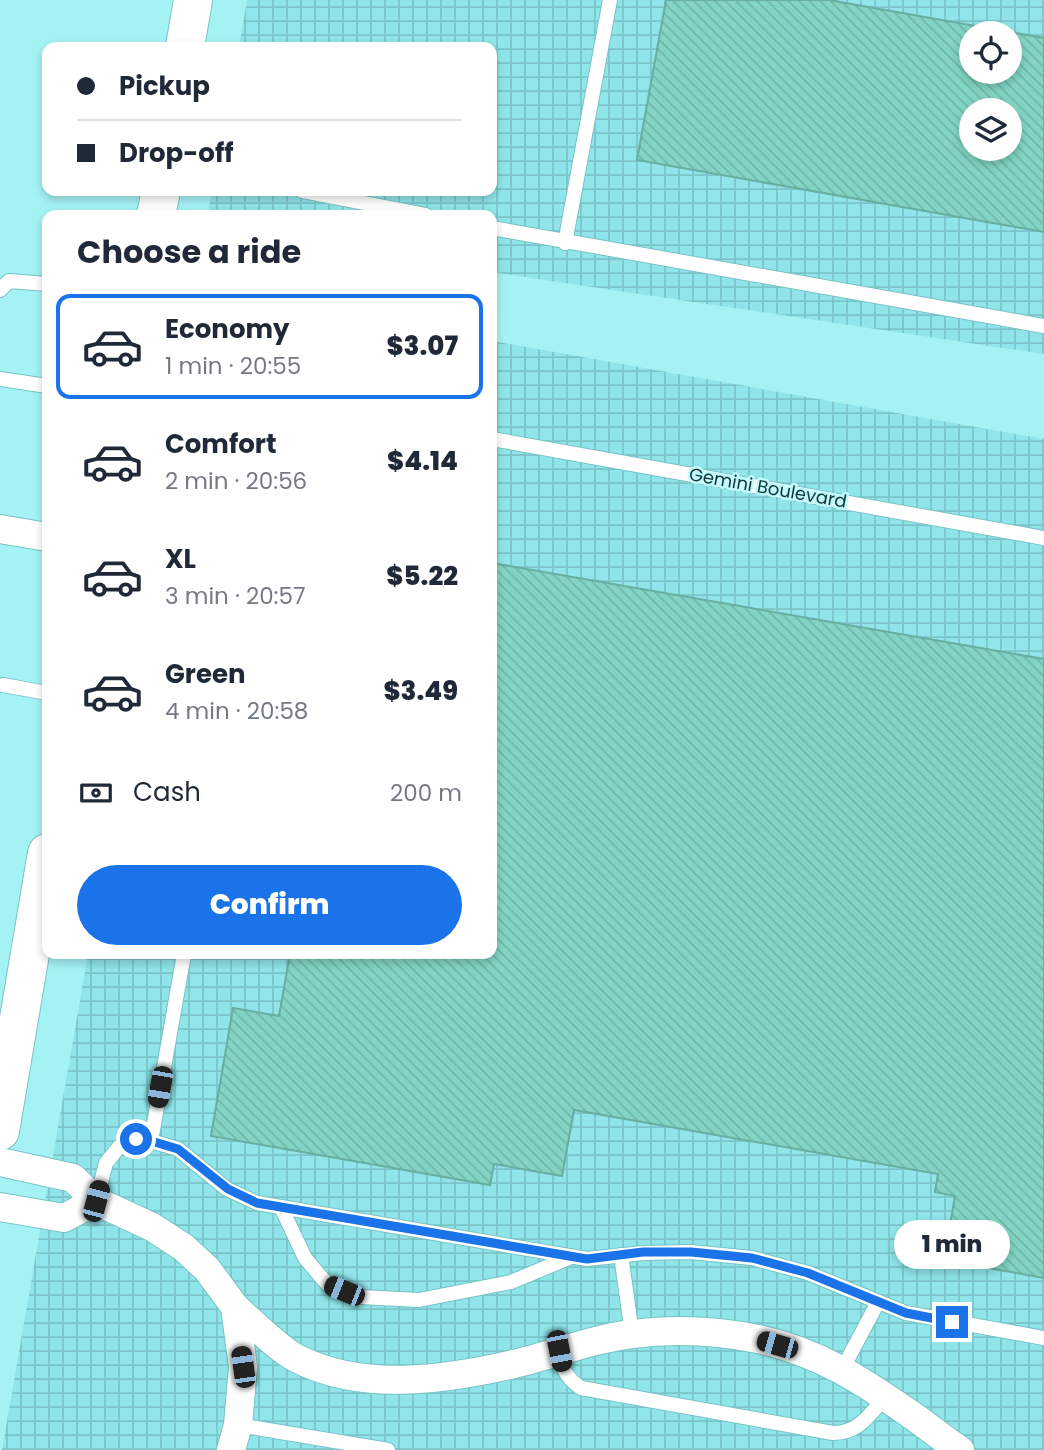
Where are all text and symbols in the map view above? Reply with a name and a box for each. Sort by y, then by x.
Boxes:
map controls [959,21,1022,161]
button: locate [959,21,1022,84]
text: Pickup [119,68,210,104]
button: layers [959,98,1022,161]
text: Drop-off [119,135,234,171]
text: Choose a ride [77,229,301,274]
text: Economy [165,311,289,347]
icon: car [81,315,144,378]
text: $3.07 [386,328,458,364]
text: 1 min · 20:55 [165,350,301,382]
text: Comfort [165,426,277,462]
icon: car [81,430,144,493]
text: $4.14 [387,443,458,479]
street label: Gemini Boulevard [687,461,849,514]
text: 2 min · 20:56 [165,465,307,497]
text: XL [165,541,196,577]
icon: car [81,545,144,608]
text: $5.22 [386,558,458,594]
text: 3 min · 20:57 [165,580,305,612]
text: Green [165,656,246,692]
icon: car [81,660,144,723]
text: $3.49 [383,673,458,709]
text: 4 min · 20:58 [165,695,308,727]
icon: cash [77,774,115,812]
text: Cash [133,774,201,810]
text: 200 m [390,777,462,809]
button: Confirm [77,865,462,945]
car [147,1064,174,1110]
route start [120,1123,152,1155]
car [81,1178,112,1224]
callout: 1 min [894,1220,1010,1270]
text: 1 min [922,1228,982,1260]
car [321,1273,368,1309]
route end [936,1306,968,1338]
car [545,1328,574,1374]
car [754,1329,801,1361]
car [230,1345,257,1389]

